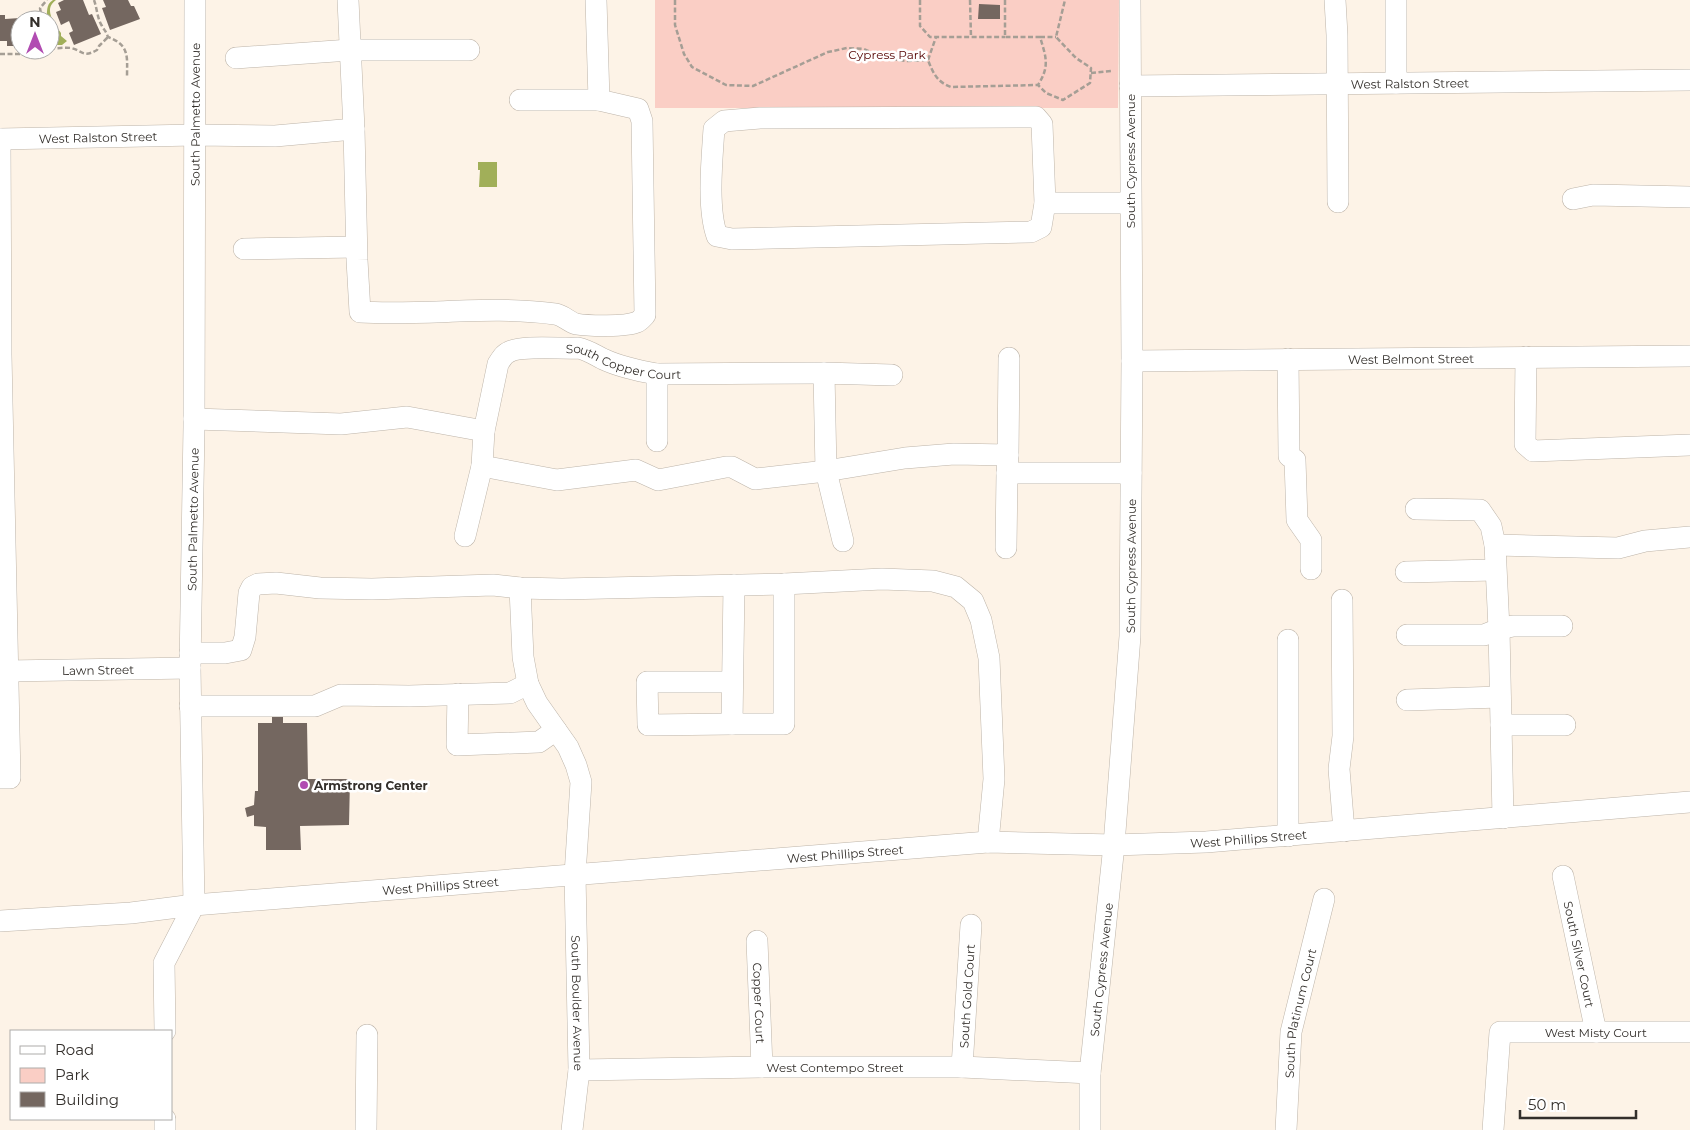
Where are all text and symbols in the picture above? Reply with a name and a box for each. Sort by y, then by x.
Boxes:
north arrow [10,10,60,60]
text: N [29,13,41,31]
street label: South Palmetto Avenue [187,43,202,186]
park label: Cypress Park [848,47,926,62]
street label: West Ralston Street [1351,75,1469,91]
street label: South Cypress Avenue [1123,94,1138,228]
street label: West Ralston Street [39,128,157,146]
street label: South Copper Court [566,340,681,382]
street label: West Belmont Street [1348,350,1474,367]
street label: South Palmetto Avenue [184,448,201,591]
street label: South Cypress Avenue [1123,499,1138,633]
street label: Lawn Street [62,661,134,678]
place label: Armstrong Center [313,778,428,793]
marker: Armstrong Center [298,779,310,791]
street label: West Phillips Street [1190,826,1308,850]
street label: West Phillips Street [786,841,904,865]
street label: West Phillips Street [382,873,500,898]
street label: South Silver Court [1561,900,1598,1009]
street label: South Cypress Avenue [1086,902,1115,1037]
street label: South Boulder Avenue [569,935,587,1071]
street label: South Gold Court [956,944,977,1049]
street label: South Platinum Court [1281,947,1319,1078]
street label: Copper Court [750,962,769,1044]
street label: West Misty Court [1545,1025,1647,1040]
legend [10,1030,172,1120]
text: Road [55,1040,94,1059]
street label: West Contempo Street [766,1060,904,1075]
text: Park [55,1065,89,1084]
scale bar [1520,1088,1636,1120]
text: Building [55,1090,119,1109]
text: 50 m [1528,1095,1566,1114]

